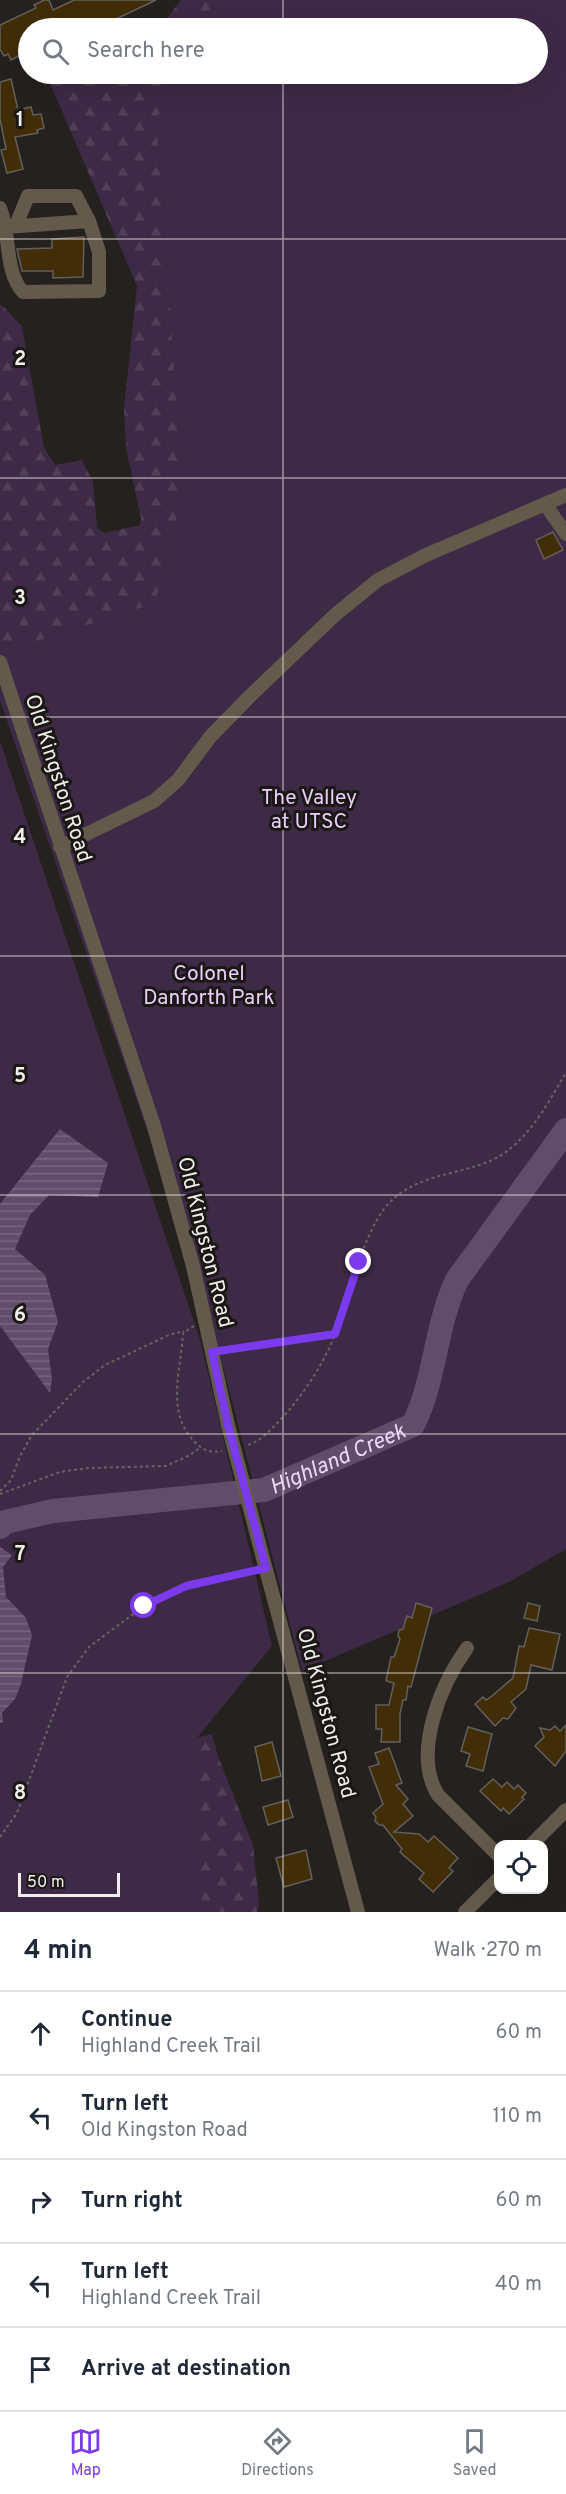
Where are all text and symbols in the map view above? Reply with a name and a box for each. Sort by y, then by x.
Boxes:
search box [18,18,548,84]
icon: search [39,35,72,68]
text: Search here [87,38,205,65]
text: 1 [16,108,24,134]
text: 2 [14,347,26,373]
text: 3 [14,586,26,612]
street label: Old Kingston Road [18,691,97,866]
park label: The Valley at UTSC [261,785,357,836]
text: 4 [14,825,26,851]
park label: Colonel Danforth Park [143,961,275,1012]
text: 5 [14,1064,26,1090]
street label: Old Kingston Road [170,1154,239,1331]
route end [345,1248,371,1274]
text: 6 [14,1303,26,1329]
water label: Highland Creek [266,1419,411,1502]
text: 7 [15,1542,25,1568]
route start [130,1592,156,1618]
street label: Old Kingston Road [290,1625,361,1801]
text: 8 [14,1781,26,1807]
map controls [494,1840,548,1894]
button: locate [494,1840,548,1894]
scale bar [18,1870,120,1898]
text: 50 m [27,1873,65,1893]
text: 4 min [24,1935,93,1968]
text: Walk · 270 m [434,1938,542,1964]
text: Continue [81,2007,172,2034]
icon: ahead [24,2017,57,2050]
text: 60 m [496,2020,542,2046]
text: Highland Creek Trail [81,2034,261,2060]
text: Turn left [81,2091,169,2118]
icon: left [24,2101,57,2134]
text: 110 m [493,2104,542,2130]
text: Old Kingston Road [81,2118,248,2144]
icon: right [24,2185,57,2218]
text: Turn right [81,2188,183,2215]
text: 60 m [496,2188,542,2214]
text: Turn left [81,2259,169,2286]
icon: left [24,2269,57,2302]
text: 40 m [495,2272,542,2298]
text: Highland Creek Trail [81,2286,261,2312]
icon: arrive [24,2353,57,2386]
text: Arrive at destination [81,2356,291,2383]
tab: Map [69,2425,102,2481]
tab: Directions [241,2425,314,2481]
tab: Saved [453,2425,497,2481]

